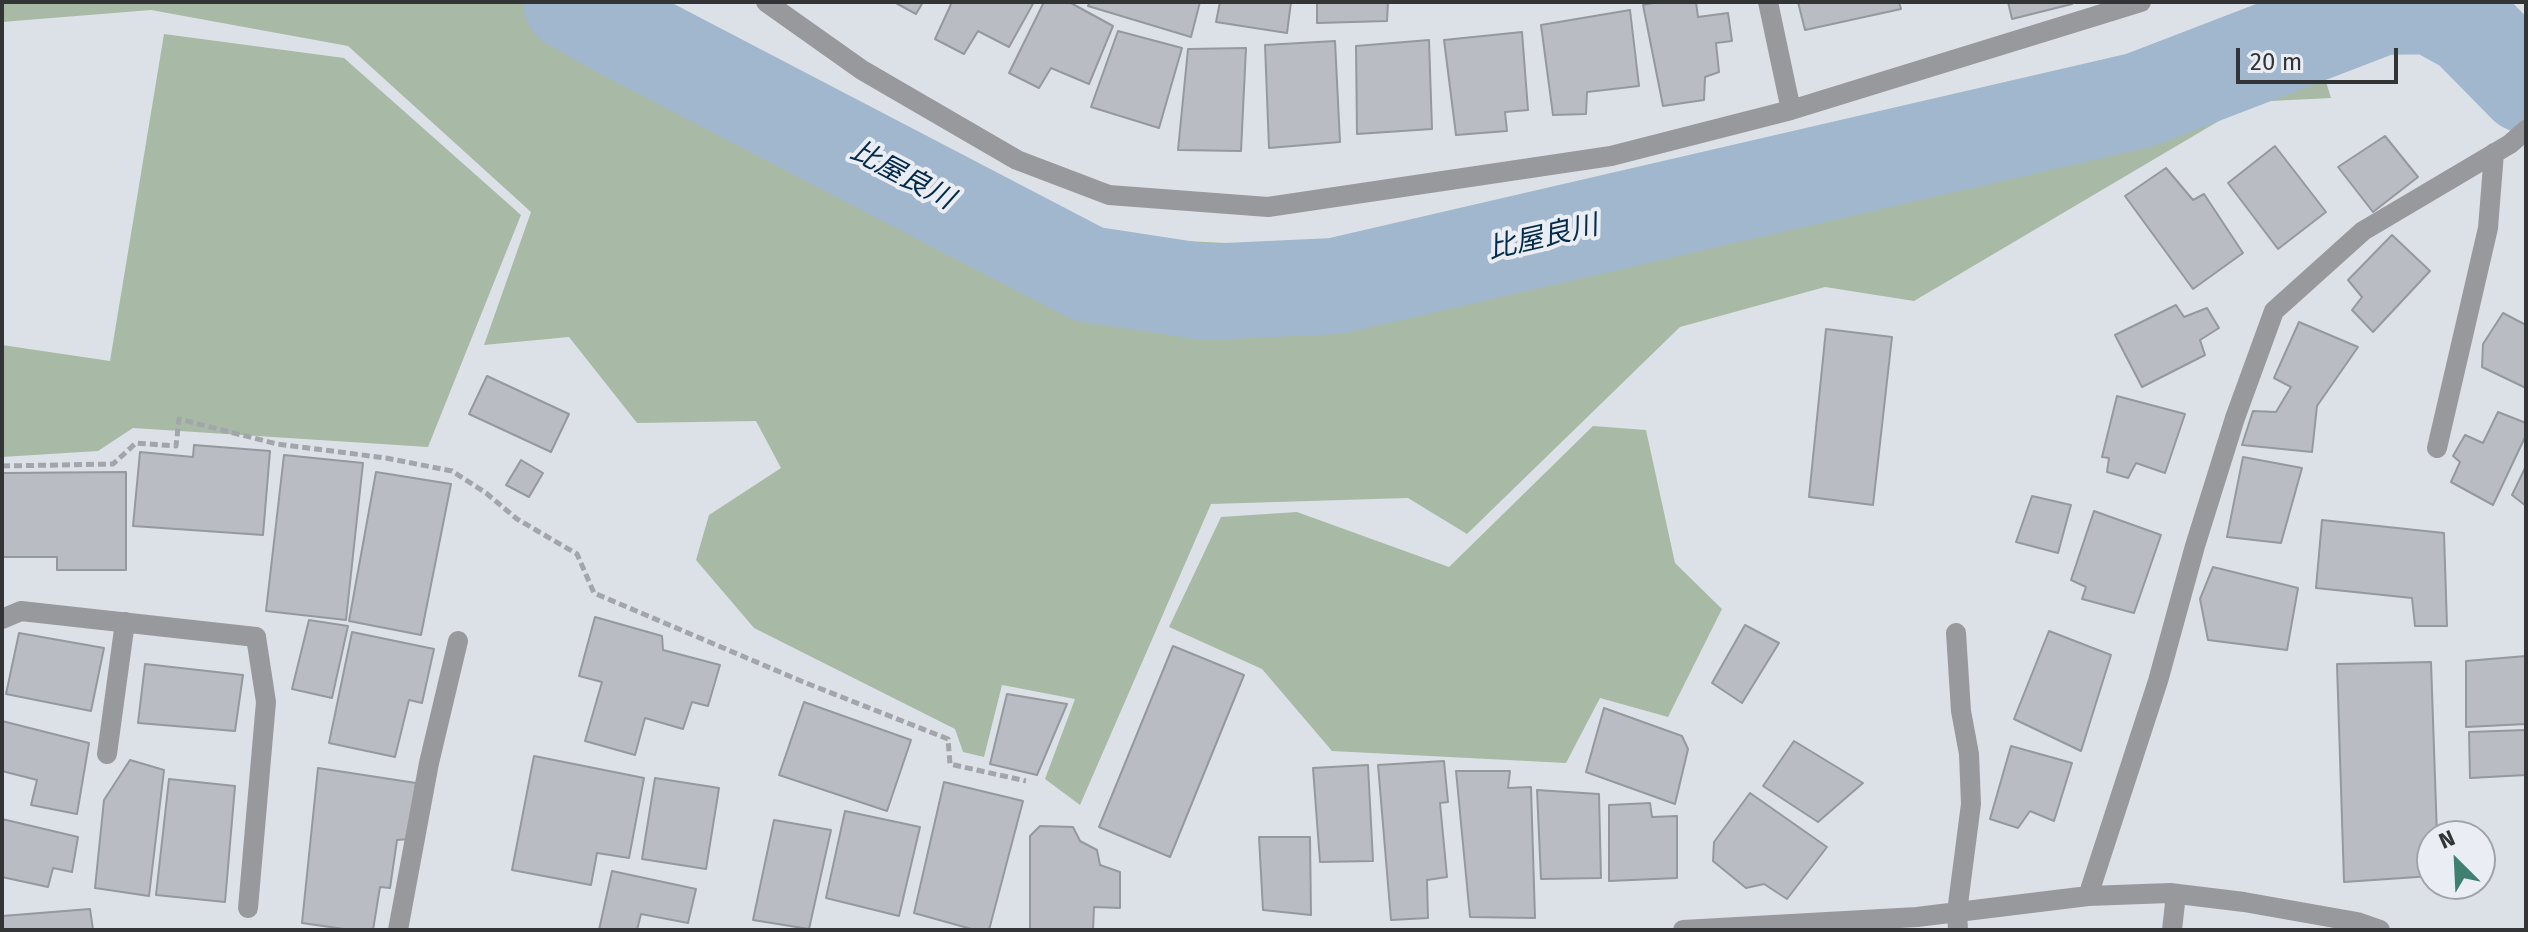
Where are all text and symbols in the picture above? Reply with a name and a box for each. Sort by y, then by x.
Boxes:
scale bar [2240,32,2402,82]
text: 20 m [2250,48,2302,76]
water label: 比屋良川 [845,135,959,217]
water label: 比屋良川 [1485,209,1601,267]
north arrow [2416,820,2496,900]
text: N [2435,824,2459,855]

